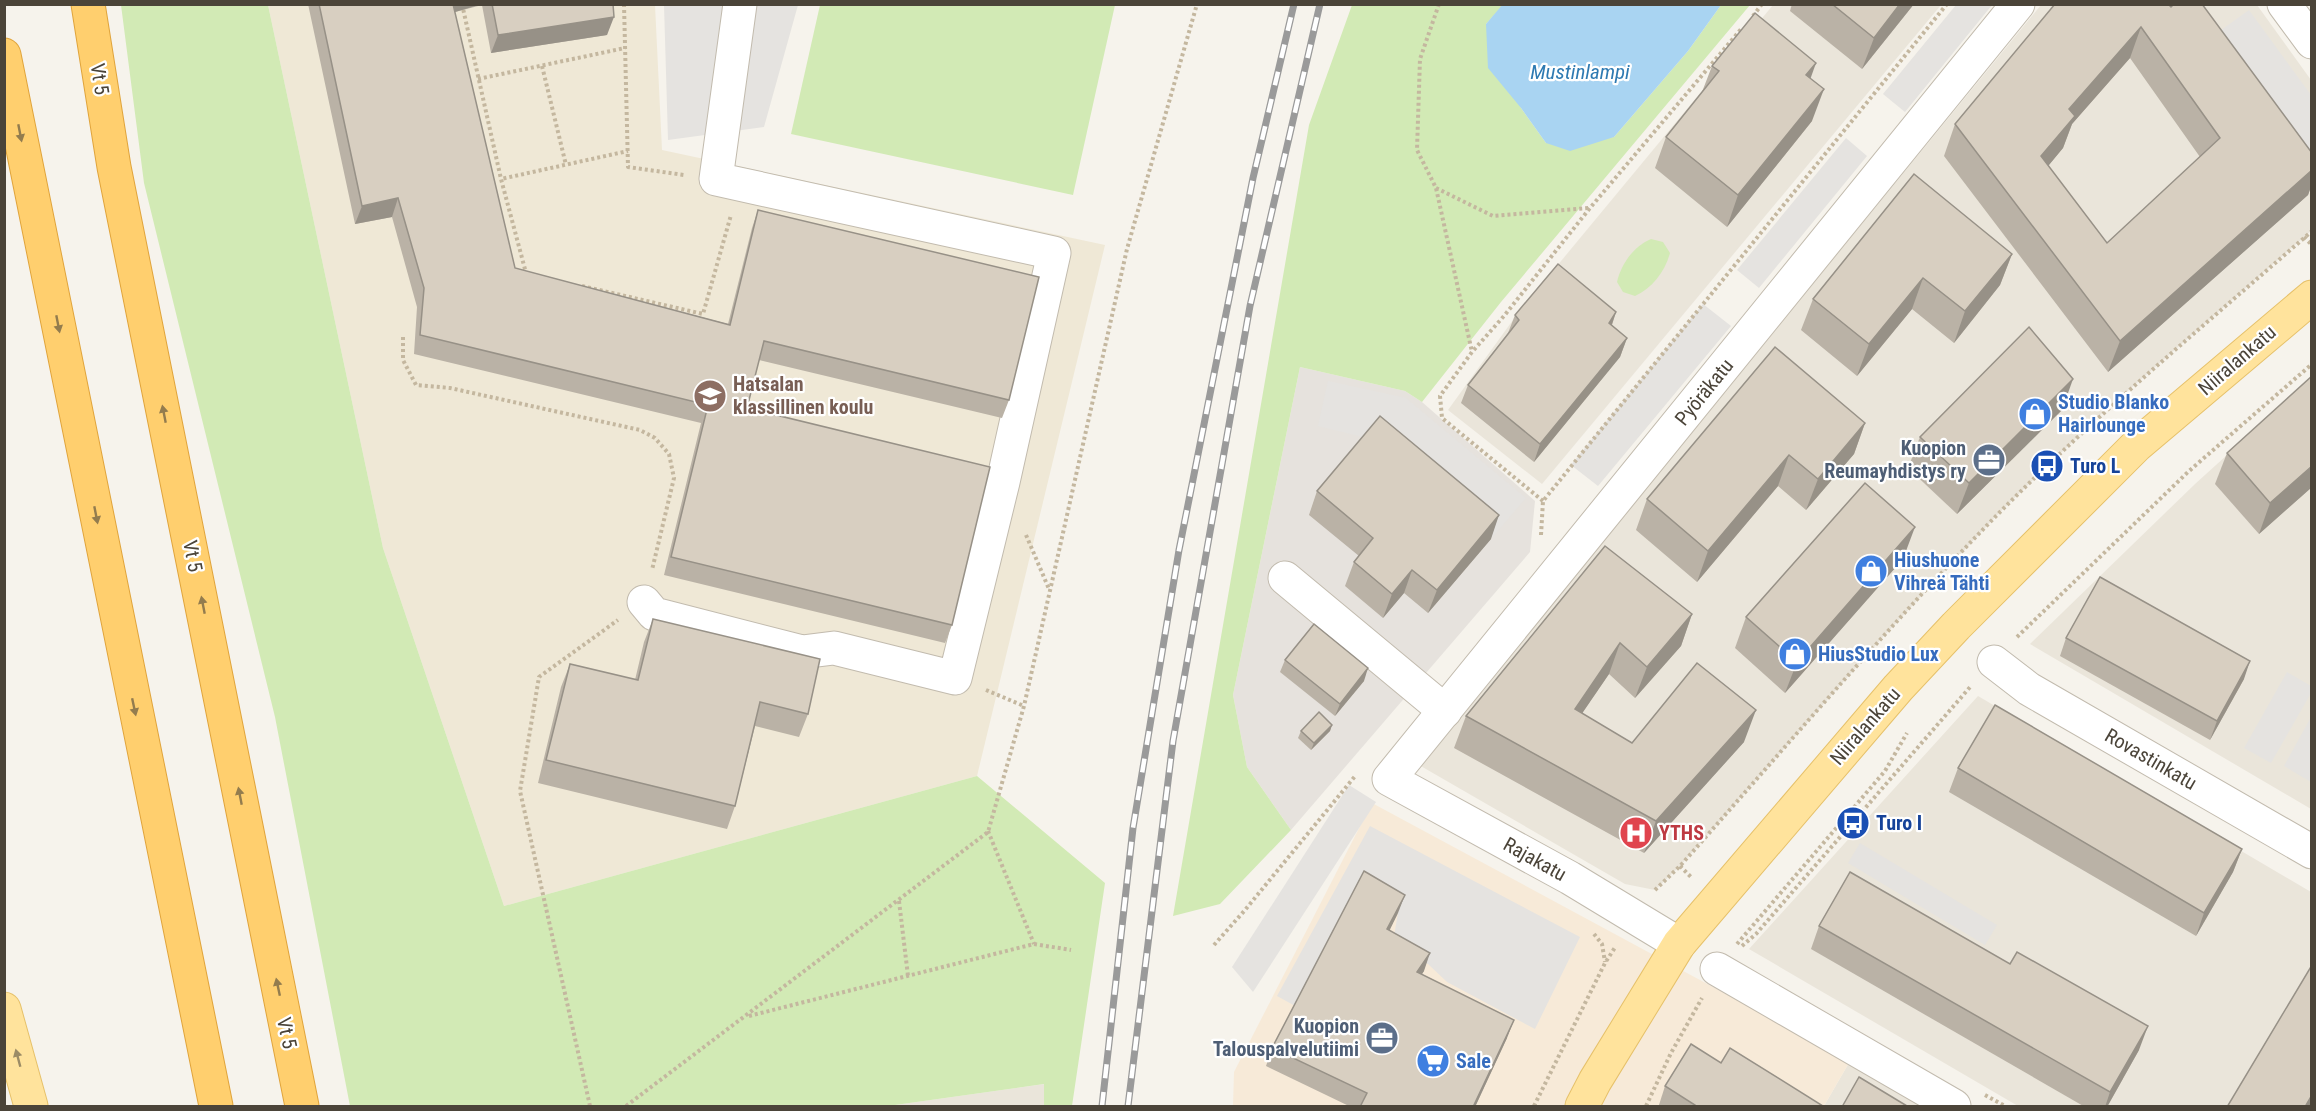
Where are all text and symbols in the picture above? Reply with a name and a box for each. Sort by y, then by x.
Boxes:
water label: Mustinlampi [1530,60,1630,84]
street label: Vt 5 [86,62,114,97]
one-way arrow [16,124,25,143]
one-way arrow [54,315,63,334]
street label: Niiralankatu [2193,320,2281,400]
street label: Pyöräkatu [1670,354,1738,430]
place label: Hatsalan klassillinen koulu [733,372,873,419]
school or university icon: Hatsalan klassillinen koulu [692,378,728,414]
place label: Studio Blanko Hairlounge [2058,390,2169,437]
shop icon: Studio Blanko Hairlounge [2017,396,2053,432]
one-way arrow [159,404,168,423]
place label: Kuopion Reumayhdistys ry [1824,436,1966,483]
office icon: Kuopion Reumayhdistys ry [1971,442,2007,478]
bus stop icon: Turo L [2029,448,2065,484]
place label: Turo L [2070,454,2121,478]
one-way arrow [92,506,101,525]
street label: Vt 5 [178,538,208,574]
place label: Hiushuone Vihreä Tähti [1894,548,1990,595]
shop icon: Hiushuone Vihreä Tähti [1853,553,1889,589]
one-way arrow [197,596,207,614]
shop icon: HiusStudio Lux [1777,636,1813,672]
place label: HiusStudio Lux [1818,642,1939,666]
street label: Niiralankatu [1825,682,1905,770]
one-way arrow [130,697,140,716]
street label: Rovastinkatu [2101,723,2201,795]
one-way arrow [235,786,244,805]
bus stop icon: Turo I [1835,805,1871,841]
place label: Turo I [1876,811,1922,835]
hospital icon: YTHS [1618,815,1654,851]
place label: YTHS [1659,821,1704,845]
street label: Rajakatu [1499,832,1571,886]
one-way arrow [273,978,282,997]
place label: Kuopion Talouspalvelutiimi [1213,1014,1359,1061]
street label: Vt 5 [272,1015,302,1051]
office icon: Kuopion Talouspalvelutiimi [1364,1020,1400,1056]
supermarket icon: Sale [1415,1043,1451,1079]
one-way arrow [13,1049,22,1067]
place label: Sale [1456,1049,1491,1073]

